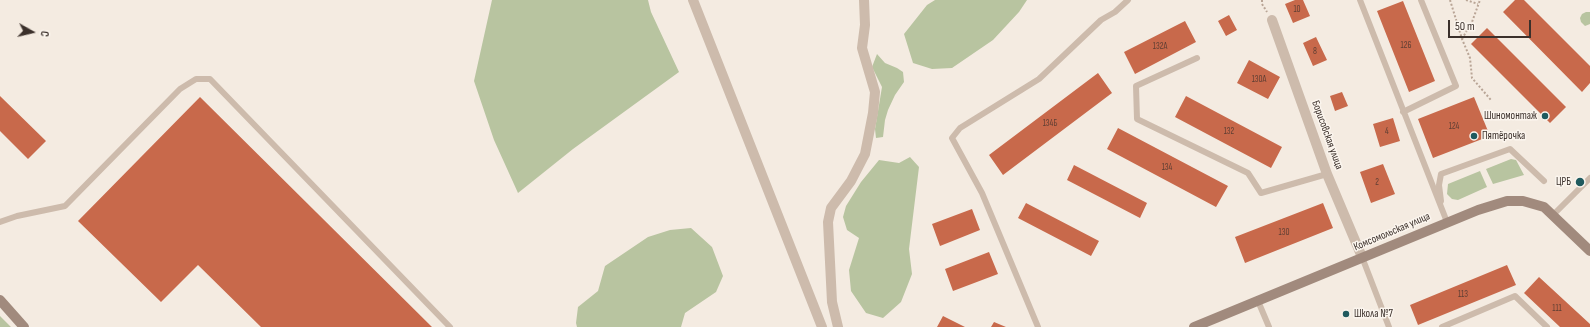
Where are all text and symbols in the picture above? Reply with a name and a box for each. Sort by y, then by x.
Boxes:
house number: 10 [1293,5,1301,15]
north arrow [12,12,52,52]
scale bar [1450,12,1533,38]
text: 50 m [1455,19,1475,34]
text: С [38,30,51,37]
house number: 126 [1401,41,1411,51]
house number: 132А [1153,42,1167,52]
house number: 8 [1313,47,1317,57]
house number: 130А [1252,75,1266,85]
street label: Борисовская улица [1308,99,1346,171]
place label: Шиномонтаж [1484,109,1537,123]
marker: Шиномонтаж [1540,111,1550,121]
house number: 134Б [1043,119,1057,129]
house number: 124 [1449,122,1459,132]
house number: 132 [1224,127,1234,137]
house number: 4 [1385,127,1389,137]
place label: Пятёрочка [1482,129,1525,143]
marker: Пятёрочка [1469,131,1479,141]
house number: 134 [1162,163,1172,173]
place label: ЦРБ [1556,175,1571,189]
marker: ЦРБ [1574,176,1586,188]
house number: 2 [1375,178,1379,188]
street label: Комсомольская улица [1352,210,1432,254]
house number: 130 [1279,228,1289,238]
house number: 113 [1458,290,1468,300]
house number: 111 [1552,304,1562,314]
place label: Школа №7 [1354,307,1393,321]
marker: Школа №7 [1341,309,1351,319]

